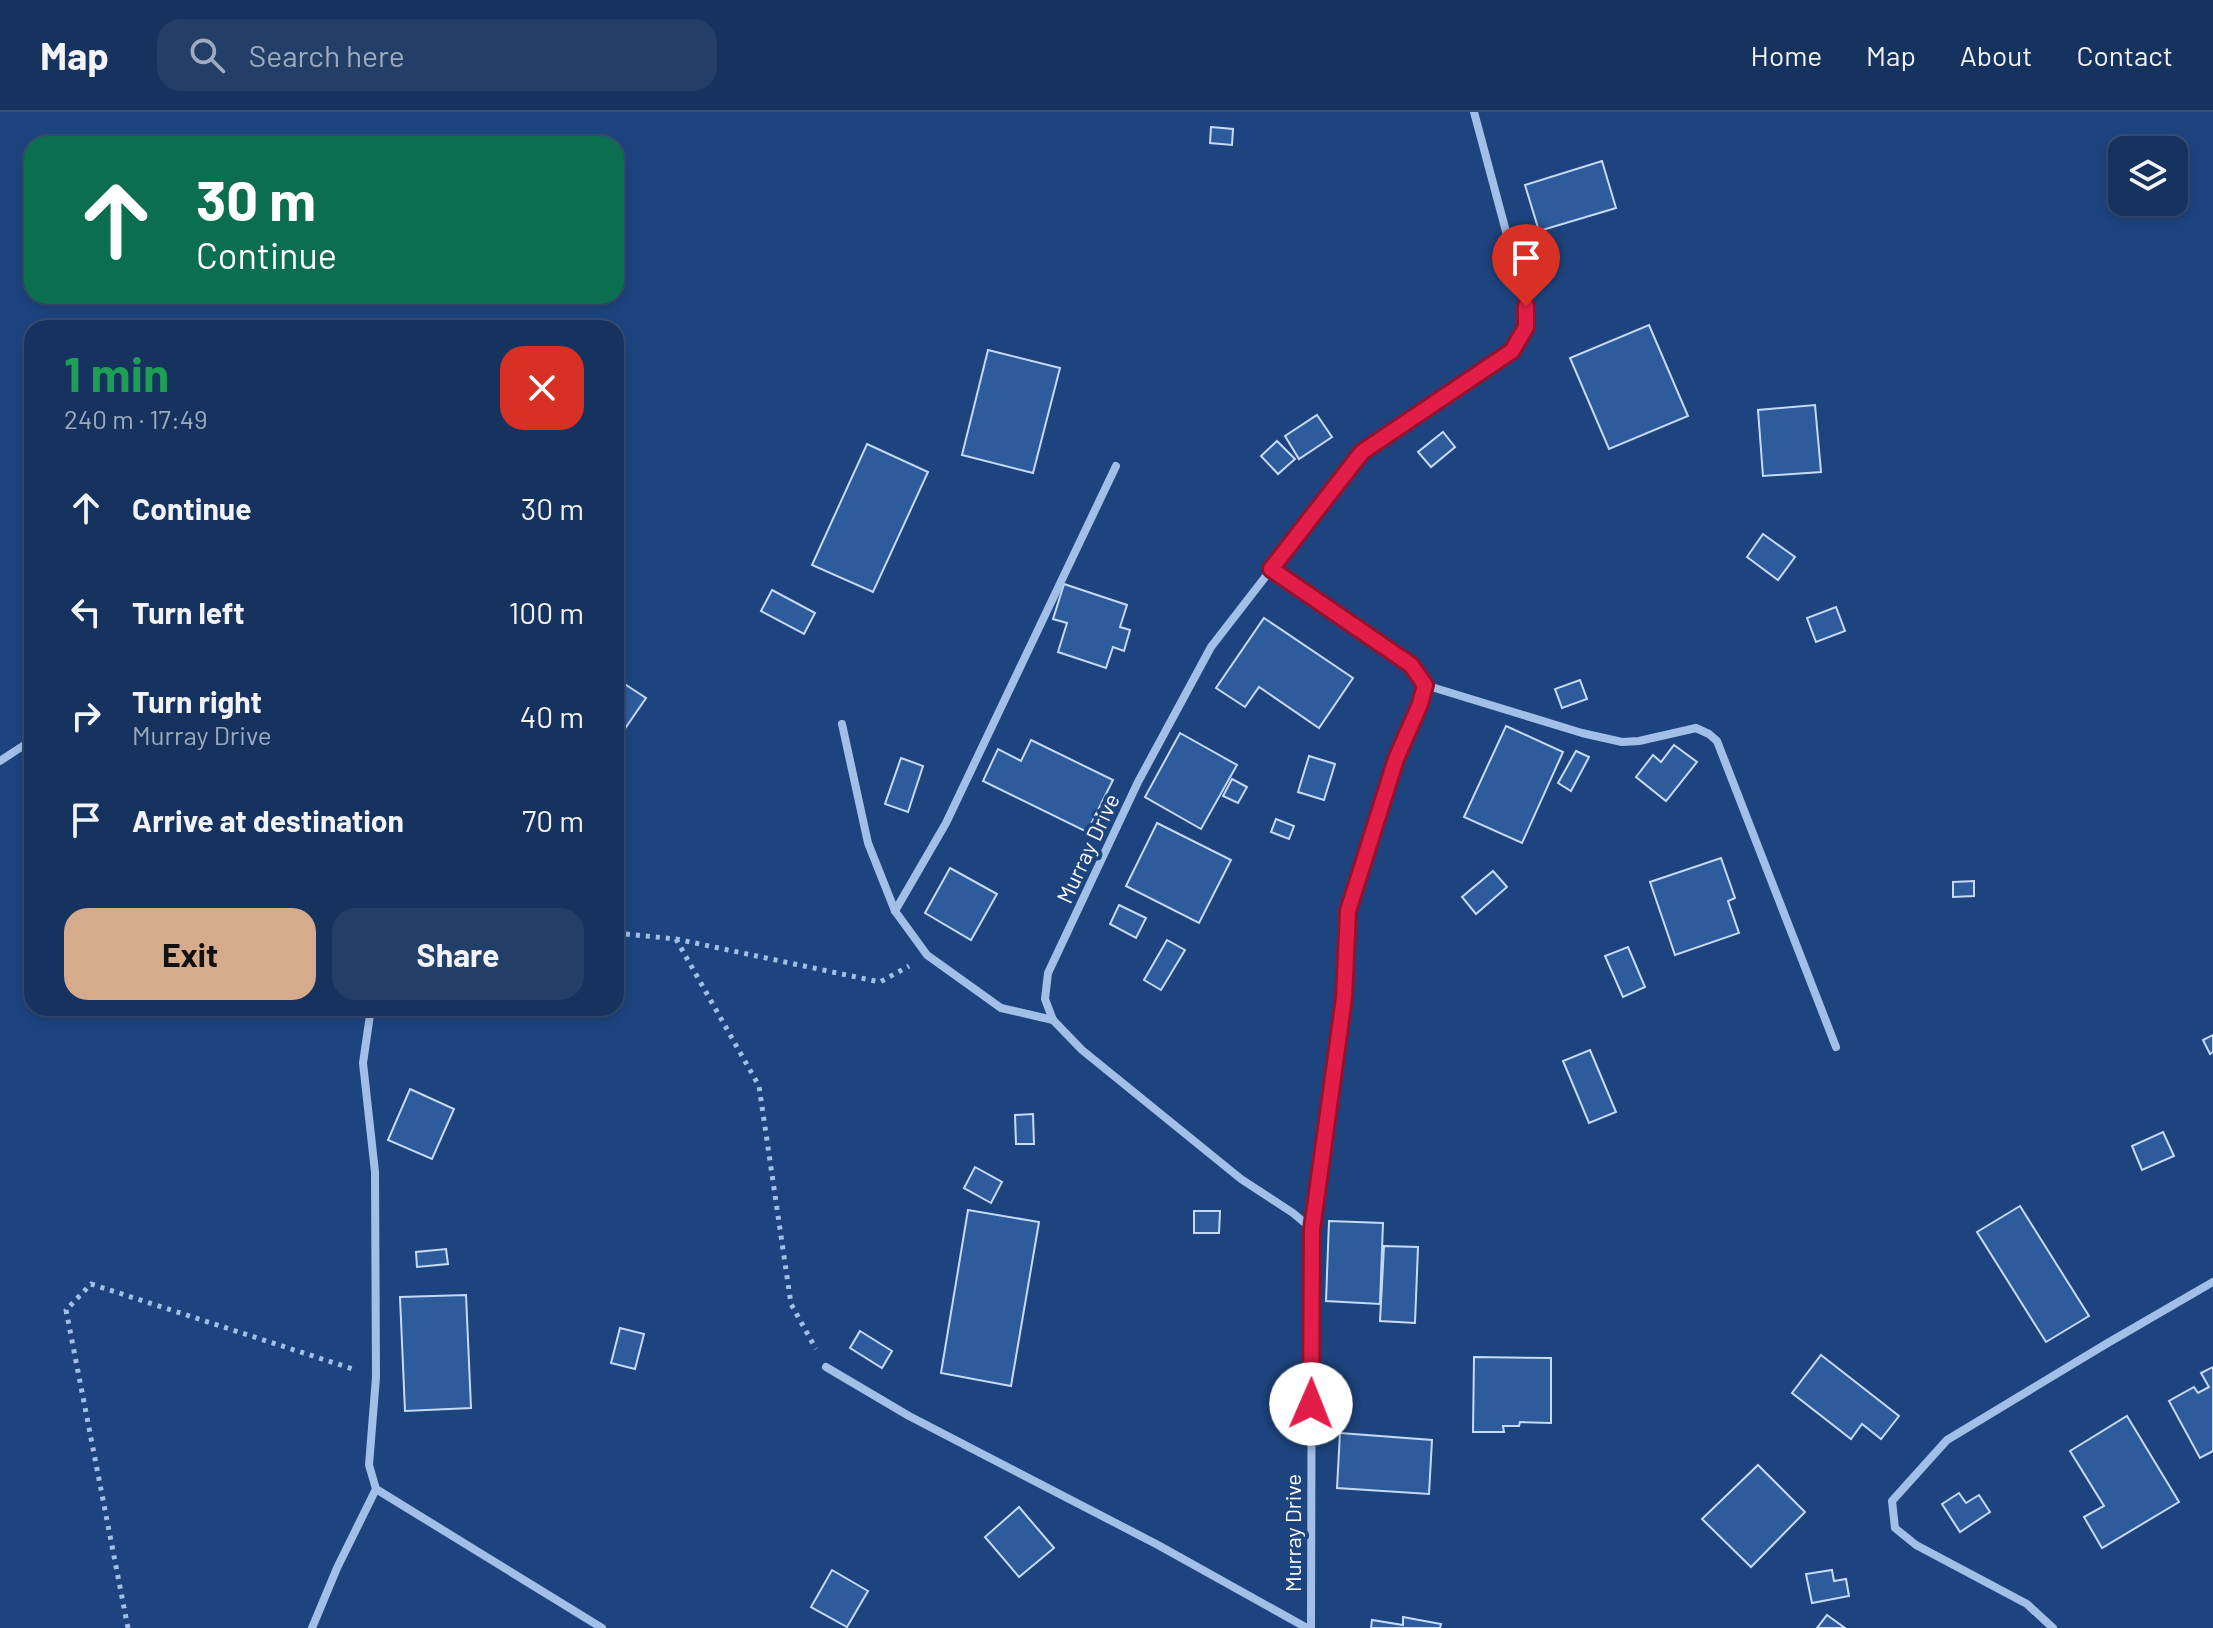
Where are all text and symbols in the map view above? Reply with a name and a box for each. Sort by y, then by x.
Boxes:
search box [157,19,717,91]
text: Map [40,32,109,78]
icon: search [185,33,229,77]
text: Search here [249,37,405,73]
text: Home [1751,38,1822,72]
text: Map [1866,38,1916,72]
text: About [1960,38,2032,72]
text: Contact [2076,38,2173,72]
map controls [2108,136,2188,216]
button: layers [2108,136,2188,216]
text: 30 m [196,165,316,232]
icon: ahead [64,168,168,272]
pin [1492,224,1560,306]
text: Continue [196,233,337,276]
icon: arrive [1504,236,1548,280]
text: 1 min [64,344,169,402]
button: close [500,346,584,430]
text: 240 m · 17:49 [64,403,208,434]
icon: ahead [64,486,108,530]
text: Continue [132,490,252,526]
text: 30 m [521,490,584,526]
icon: left [64,590,108,634]
text: Turn left [132,594,245,630]
text: 100 m [509,594,584,630]
text: Turn right [132,683,262,719]
icon: right [64,694,108,738]
text: 40 m [520,698,584,734]
text: Murray Drive [132,719,272,750]
street label: Murray Drive [1050,789,1124,907]
icon: arrive [64,798,108,842]
text: Arrive at destination [132,802,404,838]
text: 70 m [522,802,584,838]
button: Exit [64,908,316,1000]
button: Share [332,908,584,1000]
position arrow [1269,1362,1353,1446]
street label: Murray Drive [1279,1474,1305,1592]

